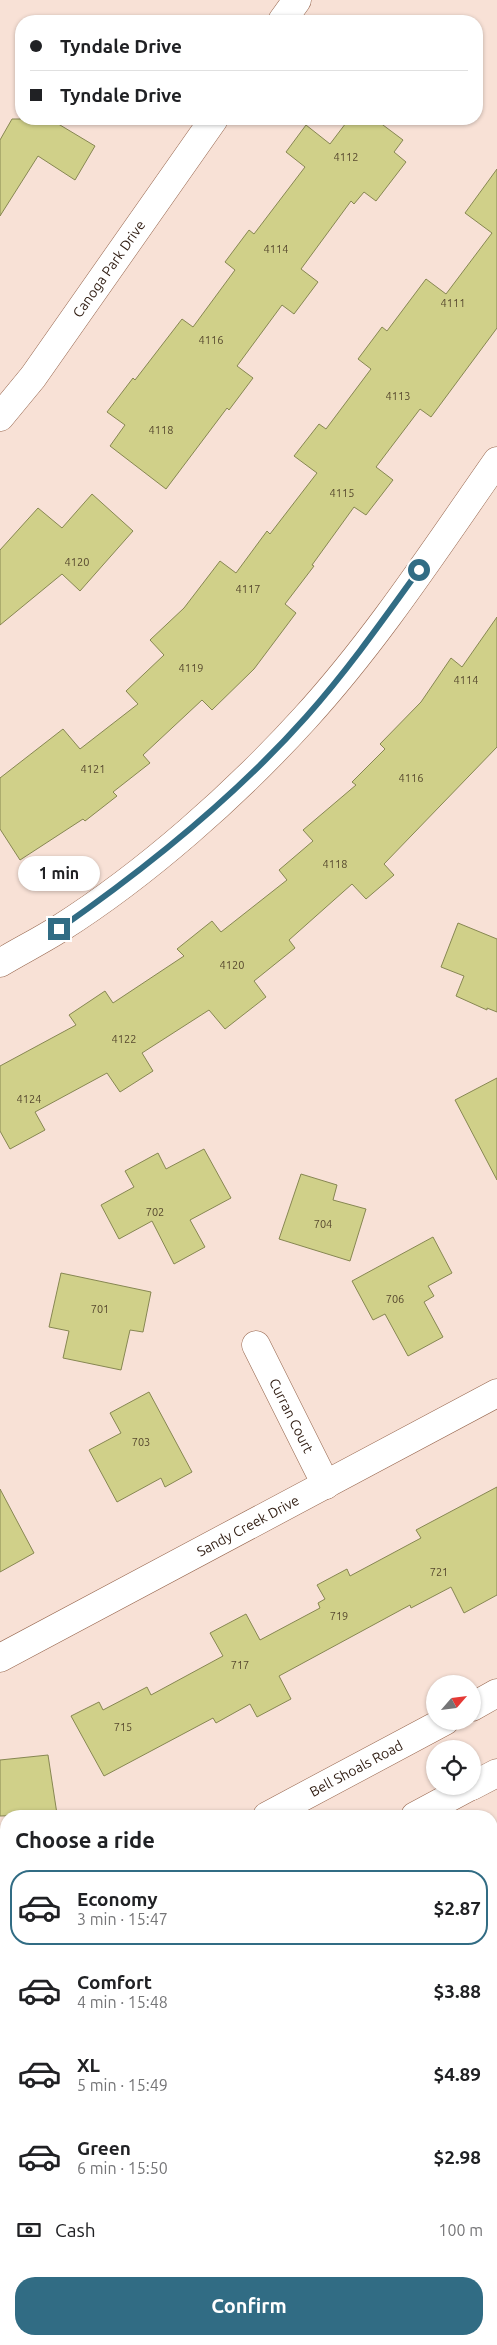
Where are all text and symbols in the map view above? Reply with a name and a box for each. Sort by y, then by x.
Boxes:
text: Tyndale Drive [60,35,182,57]
text: Tyndale Drive [60,84,182,106]
house number: 4112 [334,151,358,163]
street label: Canoga Park Drive [69,217,148,320]
house number: 4114 [264,243,288,255]
house number: 4111 [441,297,465,309]
house number: 4116 [199,334,223,346]
house number: 4113 [386,390,410,402]
house number: 4118 [149,424,173,436]
house number: 4115 [330,487,354,499]
house number: 4120 [65,556,89,568]
route start [408,559,430,581]
house number: 4117 [236,583,260,595]
house number: 4119 [179,662,203,674]
house number: 4114 [454,674,478,686]
house number: 4121 [81,763,105,775]
house number: 4116 [399,772,423,784]
callout: 1 min [18,856,100,892]
house number: 4118 [323,858,347,870]
text: 1 min [39,864,79,882]
route end [48,918,70,940]
house number: 4120 [220,959,244,971]
house number: 4122 [112,1033,136,1045]
house number: 4124 [17,1093,41,1105]
house number: 702 [146,1206,164,1218]
house number: 704 [314,1218,332,1230]
house number: 706 [386,1293,404,1305]
house number: 701 [91,1303,109,1315]
street label: Curran Court [266,1376,317,1456]
house number: 703 [132,1436,150,1448]
street label: Sandy Creek Drive [194,1492,302,1560]
house number: 721 [430,1566,448,1578]
house number: 719 [330,1610,348,1622]
house number: 717 [231,1659,249,1671]
north arrow [426,1675,481,1730]
map controls [426,1675,481,1795]
house number: 715 [114,1721,132,1733]
street label: Bell Shoals Road [307,1737,405,1800]
button: locate [426,1740,481,1795]
text: Choose a ride [15,1827,155,1852]
icon: car [17,1885,62,1930]
text: Economy [77,1888,158,1910]
text: $2.87 [433,1897,481,1919]
text: 3 min · 15:47 [77,1910,168,1928]
icon: car [17,1968,62,2013]
text: Comfort [77,1971,152,1993]
text: $3.88 [433,1980,481,2002]
text: 4 min · 15:48 [77,1993,168,2011]
icon: car [17,2051,62,2096]
text: XL [77,2054,100,2076]
text: $4.89 [433,2063,481,2085]
text: 5 min · 15:49 [77,2076,168,2094]
icon: car [17,2134,62,2179]
text: Green [77,2137,131,2159]
text: $2.98 [433,2146,481,2168]
text: 6 min · 15:50 [77,2159,168,2177]
icon: cash [15,2216,43,2244]
text: Cash [55,2219,96,2241]
text: 100 m [438,2221,483,2239]
button: Confirm [15,2277,483,2335]

